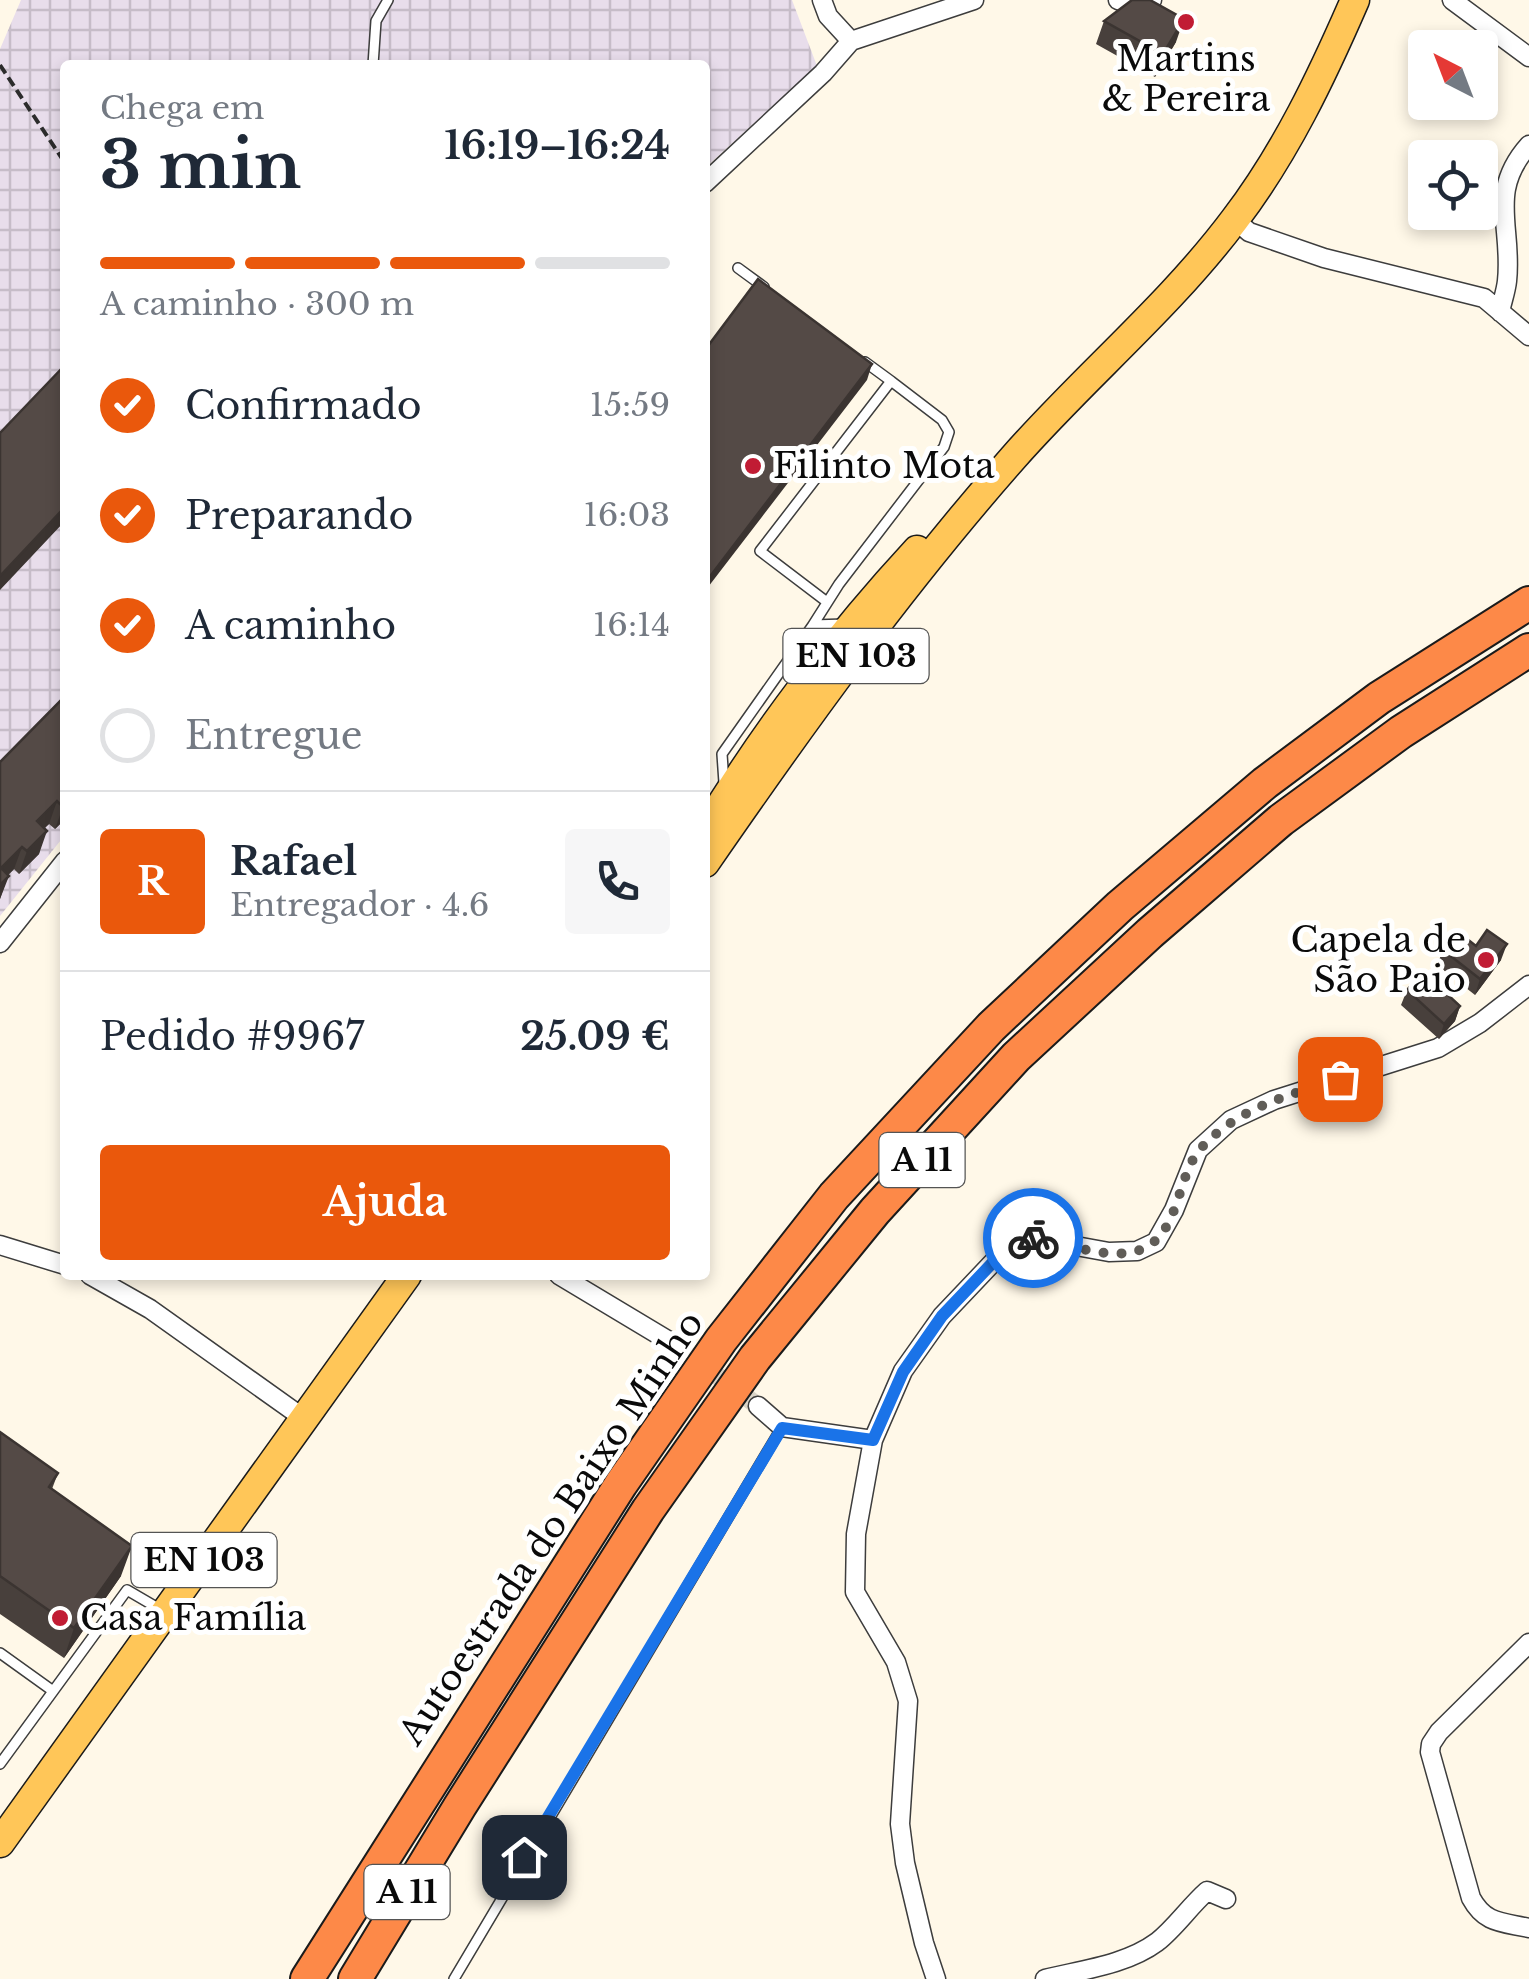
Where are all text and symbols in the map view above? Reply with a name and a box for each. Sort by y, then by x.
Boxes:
marker: Martins & Pereira [1175,11,1197,33]
north arrow [1408,30,1498,120]
map controls [1408,30,1498,230]
place label: Martins & Pereira [1102,37,1271,120]
text: Chega em [100,88,264,128]
text: 16:19–16:24 [444,122,670,169]
text: 3 min [100,125,301,206]
button: locate [1408,140,1498,230]
text: A caminho · 300 m [100,284,414,324]
icon: check [100,378,155,433]
text: Confirmado [185,382,422,429]
text: 15:59 [590,385,670,425]
place label: Filinto Mota [773,444,995,487]
marker: Filinto Mota [742,455,764,477]
icon: check [100,488,155,543]
text: Preparando [185,492,413,539]
text: 16:03 [583,495,670,535]
icon: check [100,598,155,653]
text: A caminho [185,602,396,649]
text: 16:14 [593,605,670,645]
road number: EN 103 [784,629,928,683]
text: Entregue [185,712,363,759]
button: phone [565,829,670,934]
text: Rafael [230,838,357,885]
text: R [137,858,168,905]
text: Entregador · 4.6 [230,885,489,925]
place label: Capela de São Paio [1291,918,1466,1001]
marker: Capela de São Paio [1475,949,1497,971]
text: Pedido #9967 [100,1013,364,1060]
text: 25.09 € [520,1013,670,1060]
pin [1298,1037,1383,1122]
icon: bag [1313,1052,1368,1107]
road number: A 11 [880,1133,964,1187]
button: Ajuda [100,1145,670,1260]
courier [983,1188,1083,1288]
icon: bike [1006,1211,1061,1266]
street label: Autoestrada do Baixo Minho [389,1303,712,1753]
road number: EN 103 [132,1533,276,1587]
place label: Casa Família [80,1596,307,1639]
marker: Casa Família [49,1607,71,1629]
pin [482,1815,567,1900]
icon: home [497,1830,552,1885]
road number: A 11 [364,1865,450,1919]

